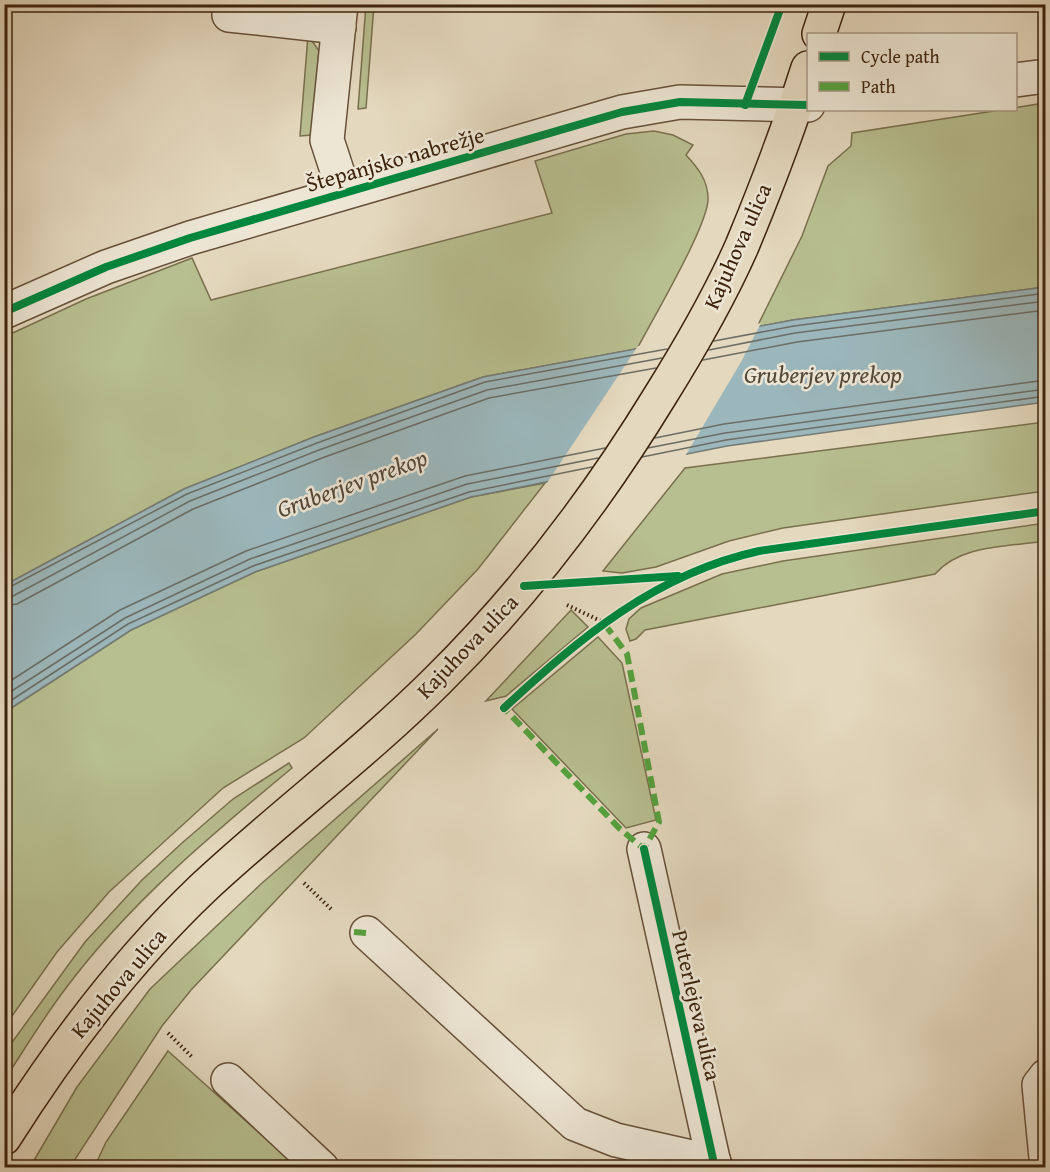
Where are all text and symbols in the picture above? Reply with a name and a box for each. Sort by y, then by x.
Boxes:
legend [807,33,1017,111]
text: Cycle path [861,43,940,70]
text: Path [861,73,896,100]
street label: Štepanjsko nabrežje [302,118,488,200]
street label: Kajuhova ulica [695,177,779,314]
water label: Gruberjev prekop [744,357,902,392]
water label: Gruberjev prekop [272,440,432,526]
street label: Kajuhova ulica [409,586,526,706]
street label: Kajuhova ulica [63,921,174,1045]
street label: Puterlejeva ulica [664,926,730,1084]

